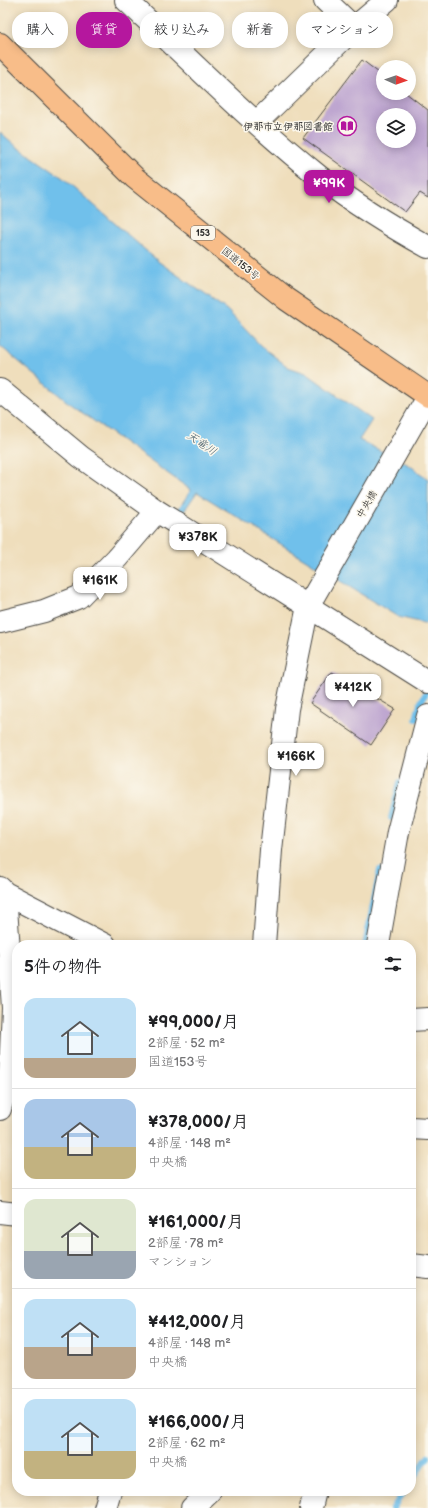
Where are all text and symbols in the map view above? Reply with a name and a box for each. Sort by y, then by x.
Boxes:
chip: 購入 [12,12,68,48]
chip: 賃貸 [76,12,132,48]
chip: 絞り込み [140,12,224,48]
chip: 新着 [232,12,288,48]
chip: マンション [296,12,393,48]
north arrow [376,60,416,100]
map controls [376,60,416,148]
button: layers [376,108,416,148]
library icon: 伊那市立伊那図書館 [336,115,358,137]
place label: 伊那市立伊那図書館 [243,121,333,133]
pin: ¥99K [305,170,353,204]
text: ¥99K [313,175,345,191]
road number: 153 [191,226,215,240]
street label: 国道153号 [219,245,262,283]
water label: 天竜川 [184,429,219,458]
street label: 中央橋 [354,489,380,520]
pin: ¥378K [170,524,226,558]
text: ¥378K [178,529,218,545]
pin: ¥161K [72,567,128,601]
text: ¥161K [82,572,118,588]
pin: ¥412K [325,674,381,708]
text: ¥412K [334,679,372,695]
pin: ¥166K [268,743,324,777]
text: ¥166K [277,748,315,764]
icon: filters [382,953,404,975]
text: 5件の物件 [24,957,102,977]
text: ¥99,000/月 [148,1012,239,1032]
icon: home [56,1014,104,1062]
text: 2部屋 · 52 m² [148,1035,225,1051]
text: 国道153号 [148,1054,207,1070]
text: ¥378,000/月 [148,1112,249,1132]
icon: home [56,1115,104,1163]
text: 4部屋 · 148 m² [148,1135,231,1151]
text: 中央橋 [148,1154,187,1170]
text: ¥161,000/月 [148,1212,244,1232]
icon: home [56,1215,104,1263]
text: 2部屋 · 78 m² [148,1235,224,1251]
text: マンション [148,1254,212,1270]
text: ¥412,000/月 [148,1312,246,1332]
icon: home [56,1315,104,1363]
text: 4部屋 · 148 m² [148,1335,231,1351]
text: 中央橋 [148,1354,187,1370]
text: ¥166,000/月 [148,1412,247,1432]
icon: home [56,1415,104,1463]
text: 2部屋 · 62 m² [148,1435,226,1451]
text: 中央橋 [148,1454,187,1470]

